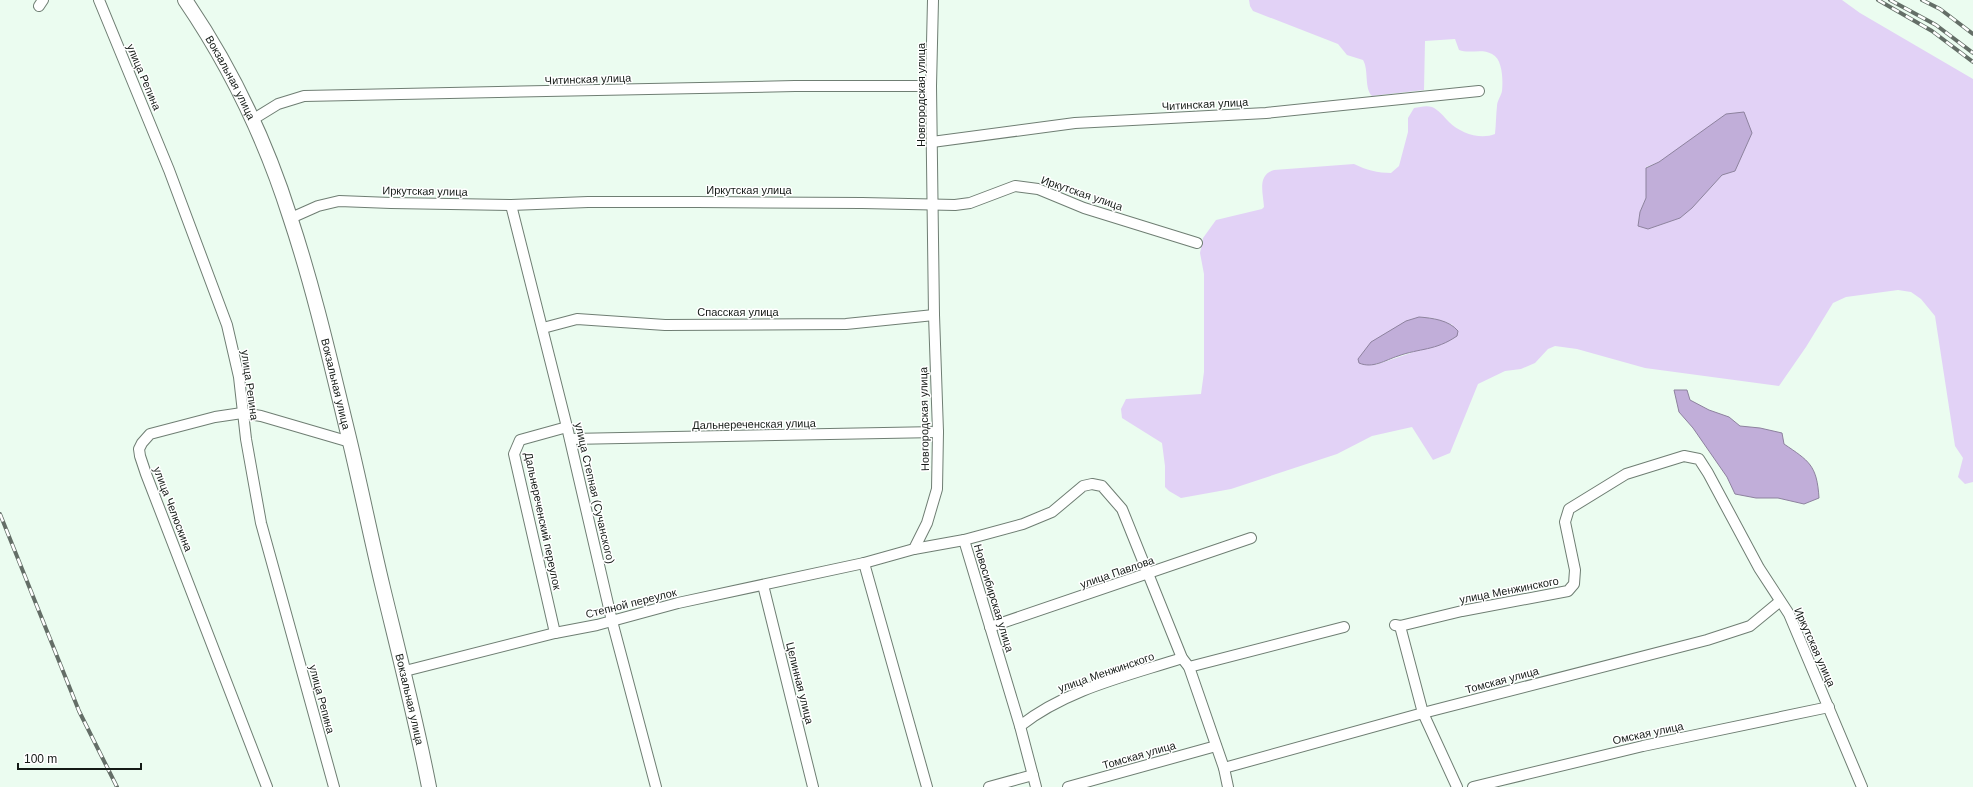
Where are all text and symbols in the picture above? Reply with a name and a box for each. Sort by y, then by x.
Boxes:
street label: Вокзальная улица [203,33,258,122]
street label: улица Репина [125,42,164,113]
street label: Новгородская улица [915,42,927,147]
street label: Читинская улица [544,71,632,87]
street label: Читинская улица [1161,96,1249,112]
street label: Иркутская улица [1040,173,1125,213]
street label: Иркутская улица [382,184,469,198]
street label: Иркутская улица [706,184,793,196]
street label: Спасская улица [697,306,780,318]
street label: Вокзальная улица [319,337,353,431]
street label: улица Репина [239,349,261,422]
street label: Новгородская улица [917,366,931,471]
street label: Дальнереченская улица [692,417,817,431]
street label: улица Степная (Сучанского) [573,421,617,565]
street label: Дальнереченский переулок [523,451,563,591]
street label: улица Челюскина [151,465,195,554]
street label: Новосибирская улица [972,543,1016,654]
street label: улица Павлова [1078,553,1156,590]
street label: улица Менжинского [1458,574,1560,606]
street label: Степной переулок [584,586,678,620]
street label: Иркутская улица [1792,606,1838,689]
street label: Целинная улица [784,641,816,726]
street label: улица Менжинского [1056,650,1156,694]
street label: Вокзальная улица [393,652,426,747]
street label: улица Репина [307,663,337,735]
street label: Томская улица [1464,664,1541,696]
street label: Омская улица [1612,719,1685,746]
street label: Томская улица [1101,739,1178,771]
scale bar [18,745,141,771]
text: 100 m [24,752,57,766]

